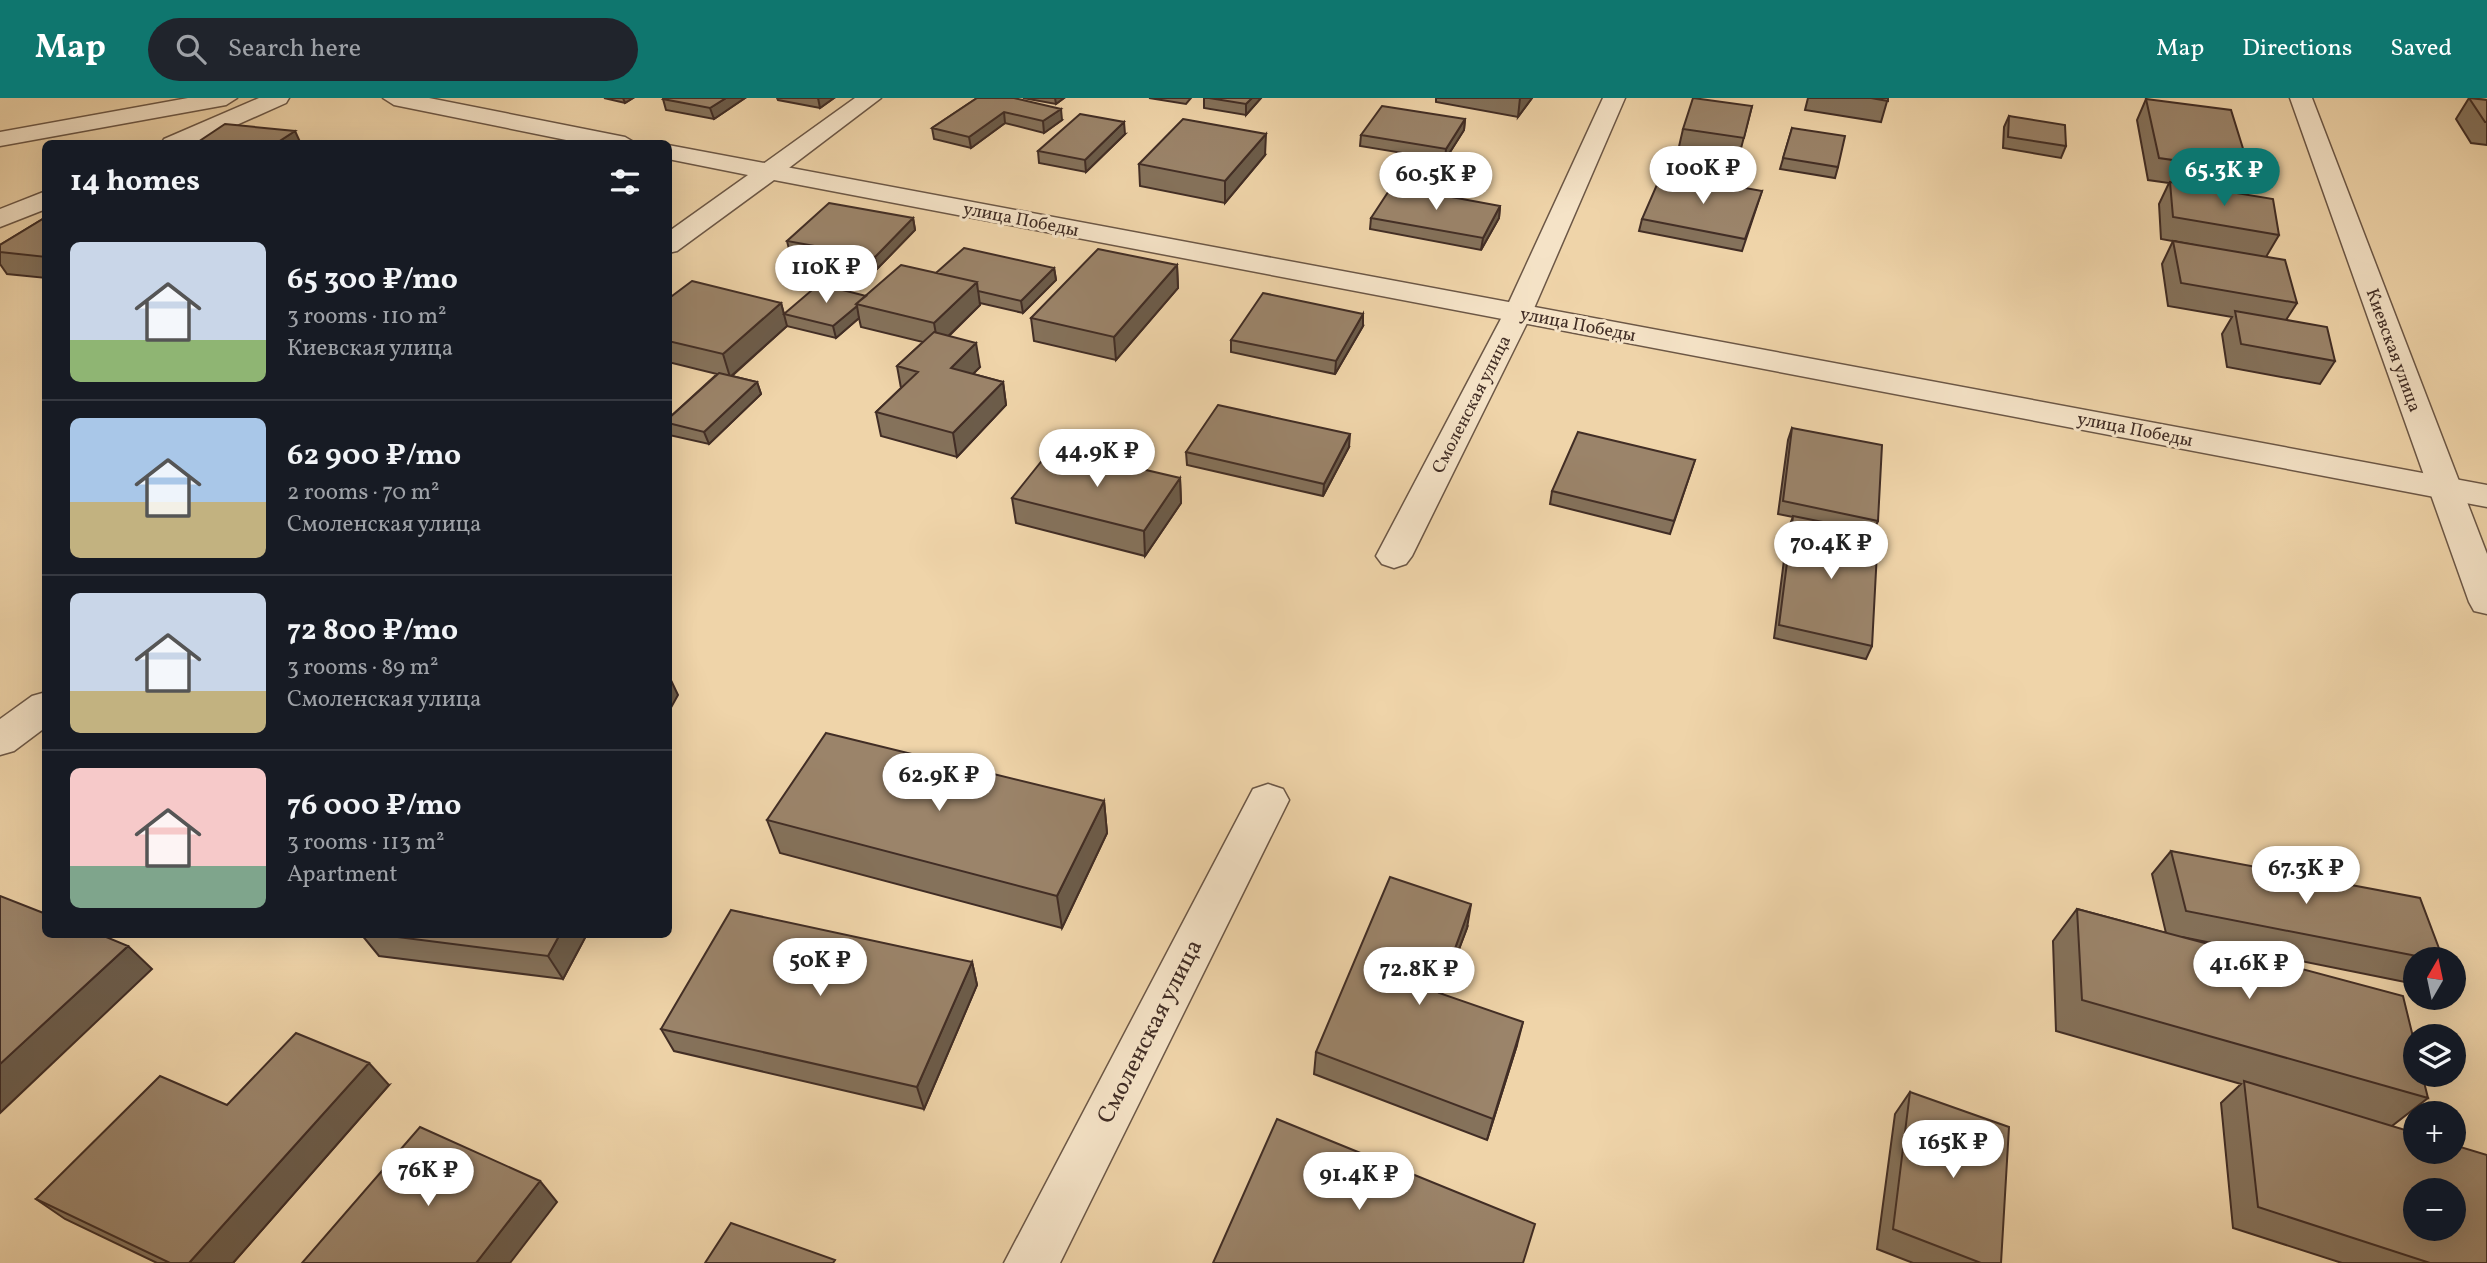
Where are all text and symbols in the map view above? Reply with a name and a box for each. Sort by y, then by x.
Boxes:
search box [148,18,638,81]
text: Map [35,26,106,72]
icon: search [172,30,210,68]
text: Search here [228,31,361,67]
text: Map [2156,32,2204,66]
text: Directions [2242,32,2352,66]
text: Saved [2390,32,2452,66]
pin: 100K ₽ [1646,146,1760,206]
pin: 65.3K ₽ [2159,148,2289,208]
pin: 60.5K ₽ [1371,152,1501,212]
text: 100K ₽ [1666,153,1740,185]
text: 65.3K ₽ [2185,155,2263,187]
text: 60.5K ₽ [1395,159,1477,191]
text: 14 homes [70,161,200,203]
icon: filters [606,163,644,201]
street label: улица Победы [961,197,1081,244]
pin: 110K ₽ [769,246,883,305]
text: 110K ₽ [791,252,861,284]
text: 65 300 ₽/mo [287,259,458,301]
icon: home [126,270,210,354]
street label: Киевская улица [2359,285,2427,416]
text: 3 rooms · 110 m² [287,301,447,333]
street label: улица Победы [1518,302,1638,349]
street label: Смоленская улица [1427,331,1518,478]
text: Киевская улица [287,333,453,365]
street label: улица Победы [2075,407,2195,454]
pin: 44.9K ₽ [1032,430,1162,489]
text: 62 900 ₽/mo [287,435,461,477]
text: 44.9K ₽ [1055,436,1139,468]
icon: home [126,446,210,530]
text: 2 rooms · 70 m² [287,477,440,509]
text: Смоленская улица [287,509,481,541]
pin: 70.4K ₽ [1766,522,1896,581]
text: 70.4K ₽ [1790,528,1872,560]
text: 72 800 ₽/mo [287,610,458,652]
icon: home [126,621,210,705]
text: 3 rooms · 89 m² [287,652,439,684]
text: Смоленская улица [287,684,481,716]
pin: 62.9K ₽ [874,754,1004,813]
text: 62.9K ₽ [899,760,979,792]
text: 76 000 ₽/mo [287,785,462,827]
icon: home [126,796,210,880]
text: 3 rooms · 113 m² [287,827,445,859]
pin: 67.3K ₽ [2241,846,2371,906]
text: 67.3K ₽ [2268,853,2344,885]
text: Apartment [287,859,398,891]
street label: Смоленская улица [1090,934,1212,1130]
pin: 50K ₽ [771,939,869,998]
pin: 41.6K ₽ [2184,942,2314,1001]
text: 50K ₽ [789,945,851,977]
north arrow [2403,947,2466,1010]
map controls [2403,947,2466,1241]
pin: 72.8K ₽ [1354,948,1484,1007]
text: 41.6K ₽ [2209,948,2289,980]
text: 72.8K ₽ [1380,954,1458,986]
button: layers [2403,1024,2466,1087]
button: + [2403,1101,2466,1164]
pin: 165K ₽ [1896,1121,2010,1180]
text: 165K ₽ [1918,1127,1988,1159]
pin: 76K ₽ [379,1148,477,1208]
pin: 91.4K ₽ [1294,1152,1424,1212]
text: 76K ₽ [398,1155,458,1187]
text: 91.4K ₽ [1319,1159,1399,1191]
button: − [2403,1178,2466,1241]

